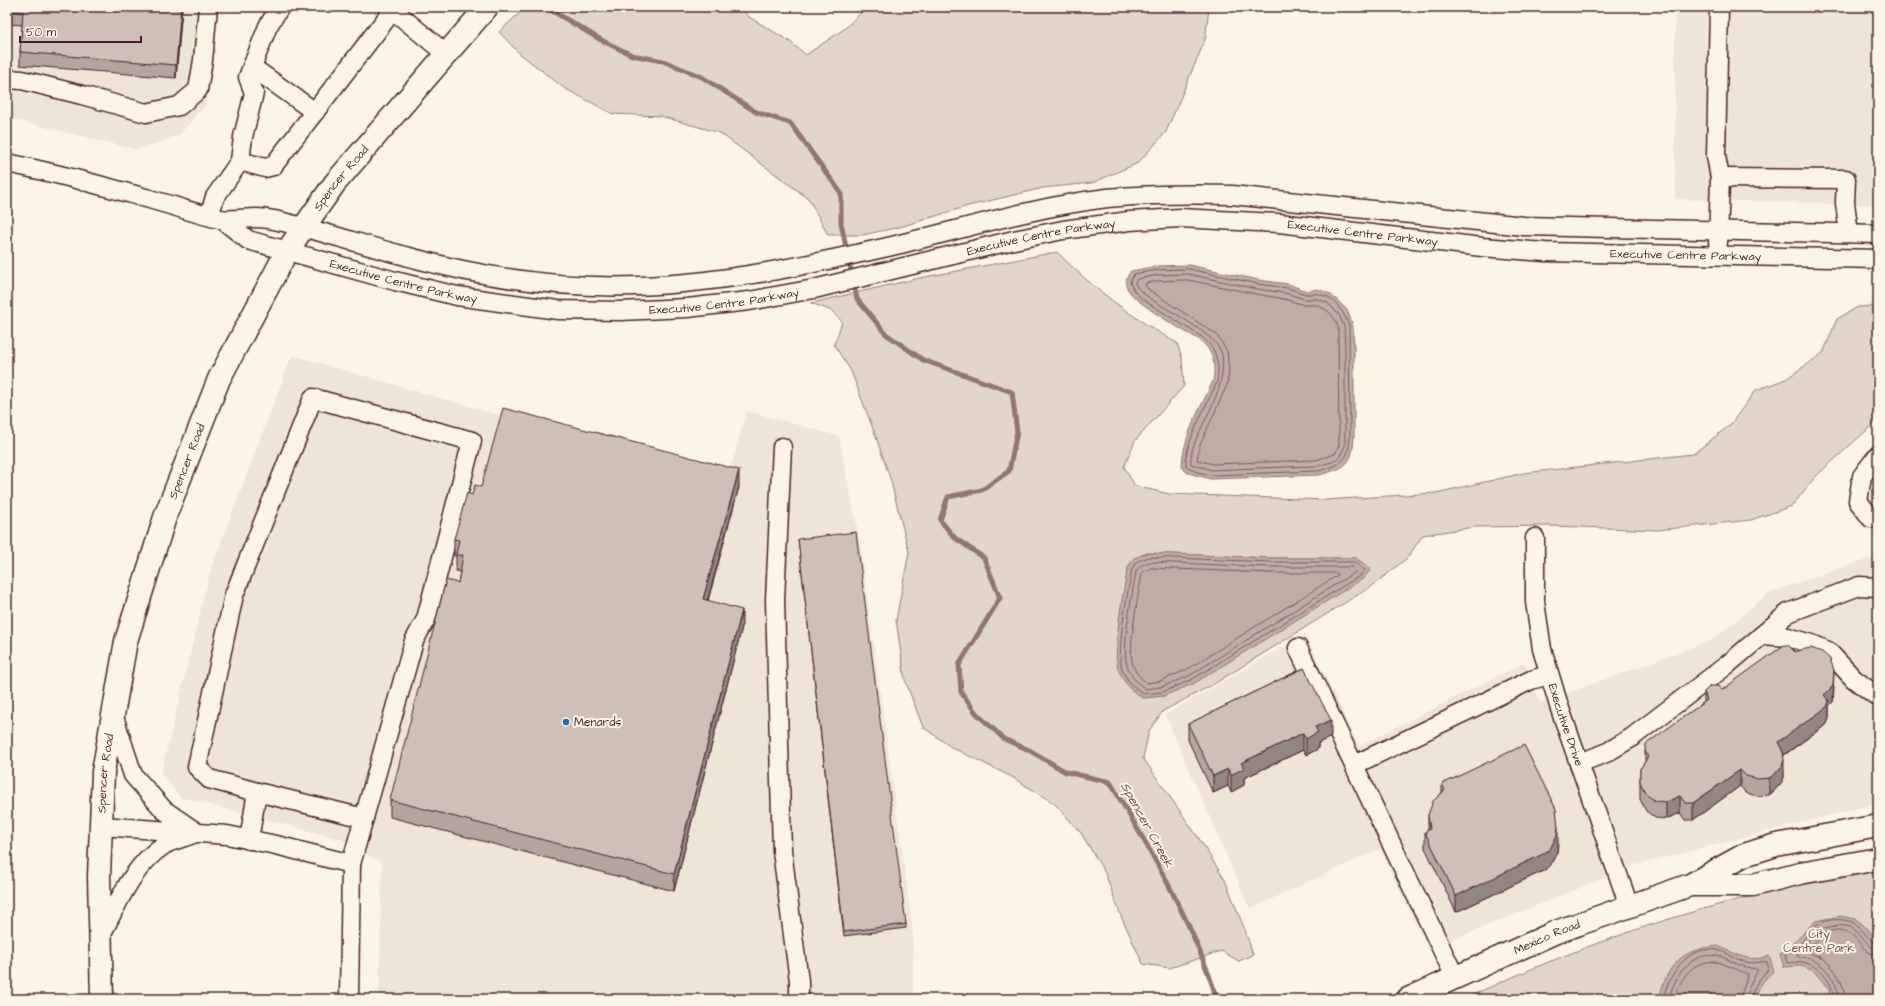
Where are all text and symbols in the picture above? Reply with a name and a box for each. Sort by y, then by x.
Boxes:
scale bar [20,18,141,44]
text: 50 m [26,24,57,41]
street label: Spencer Road [309,141,373,214]
street label: Executive Centre Parkway [965,214,1117,260]
street label: Executive Centre Parkway [1287,216,1439,251]
street label: Executive Centre Parkway [1610,245,1762,266]
street label: Executive Centre Parkway [328,255,479,308]
street label: Executive Centre Parkway [649,283,801,318]
street label: Spencer Road [164,421,209,502]
street label: Executive Drive [1544,681,1588,769]
place label: Menards [574,714,621,731]
marker: Menards [561,717,571,727]
street label: Spencer Road [93,732,118,813]
water label: Spencer Creek [1116,779,1178,872]
street label: Mexico Road [1511,916,1582,959]
park label: City Centre Park [1783,926,1855,957]

